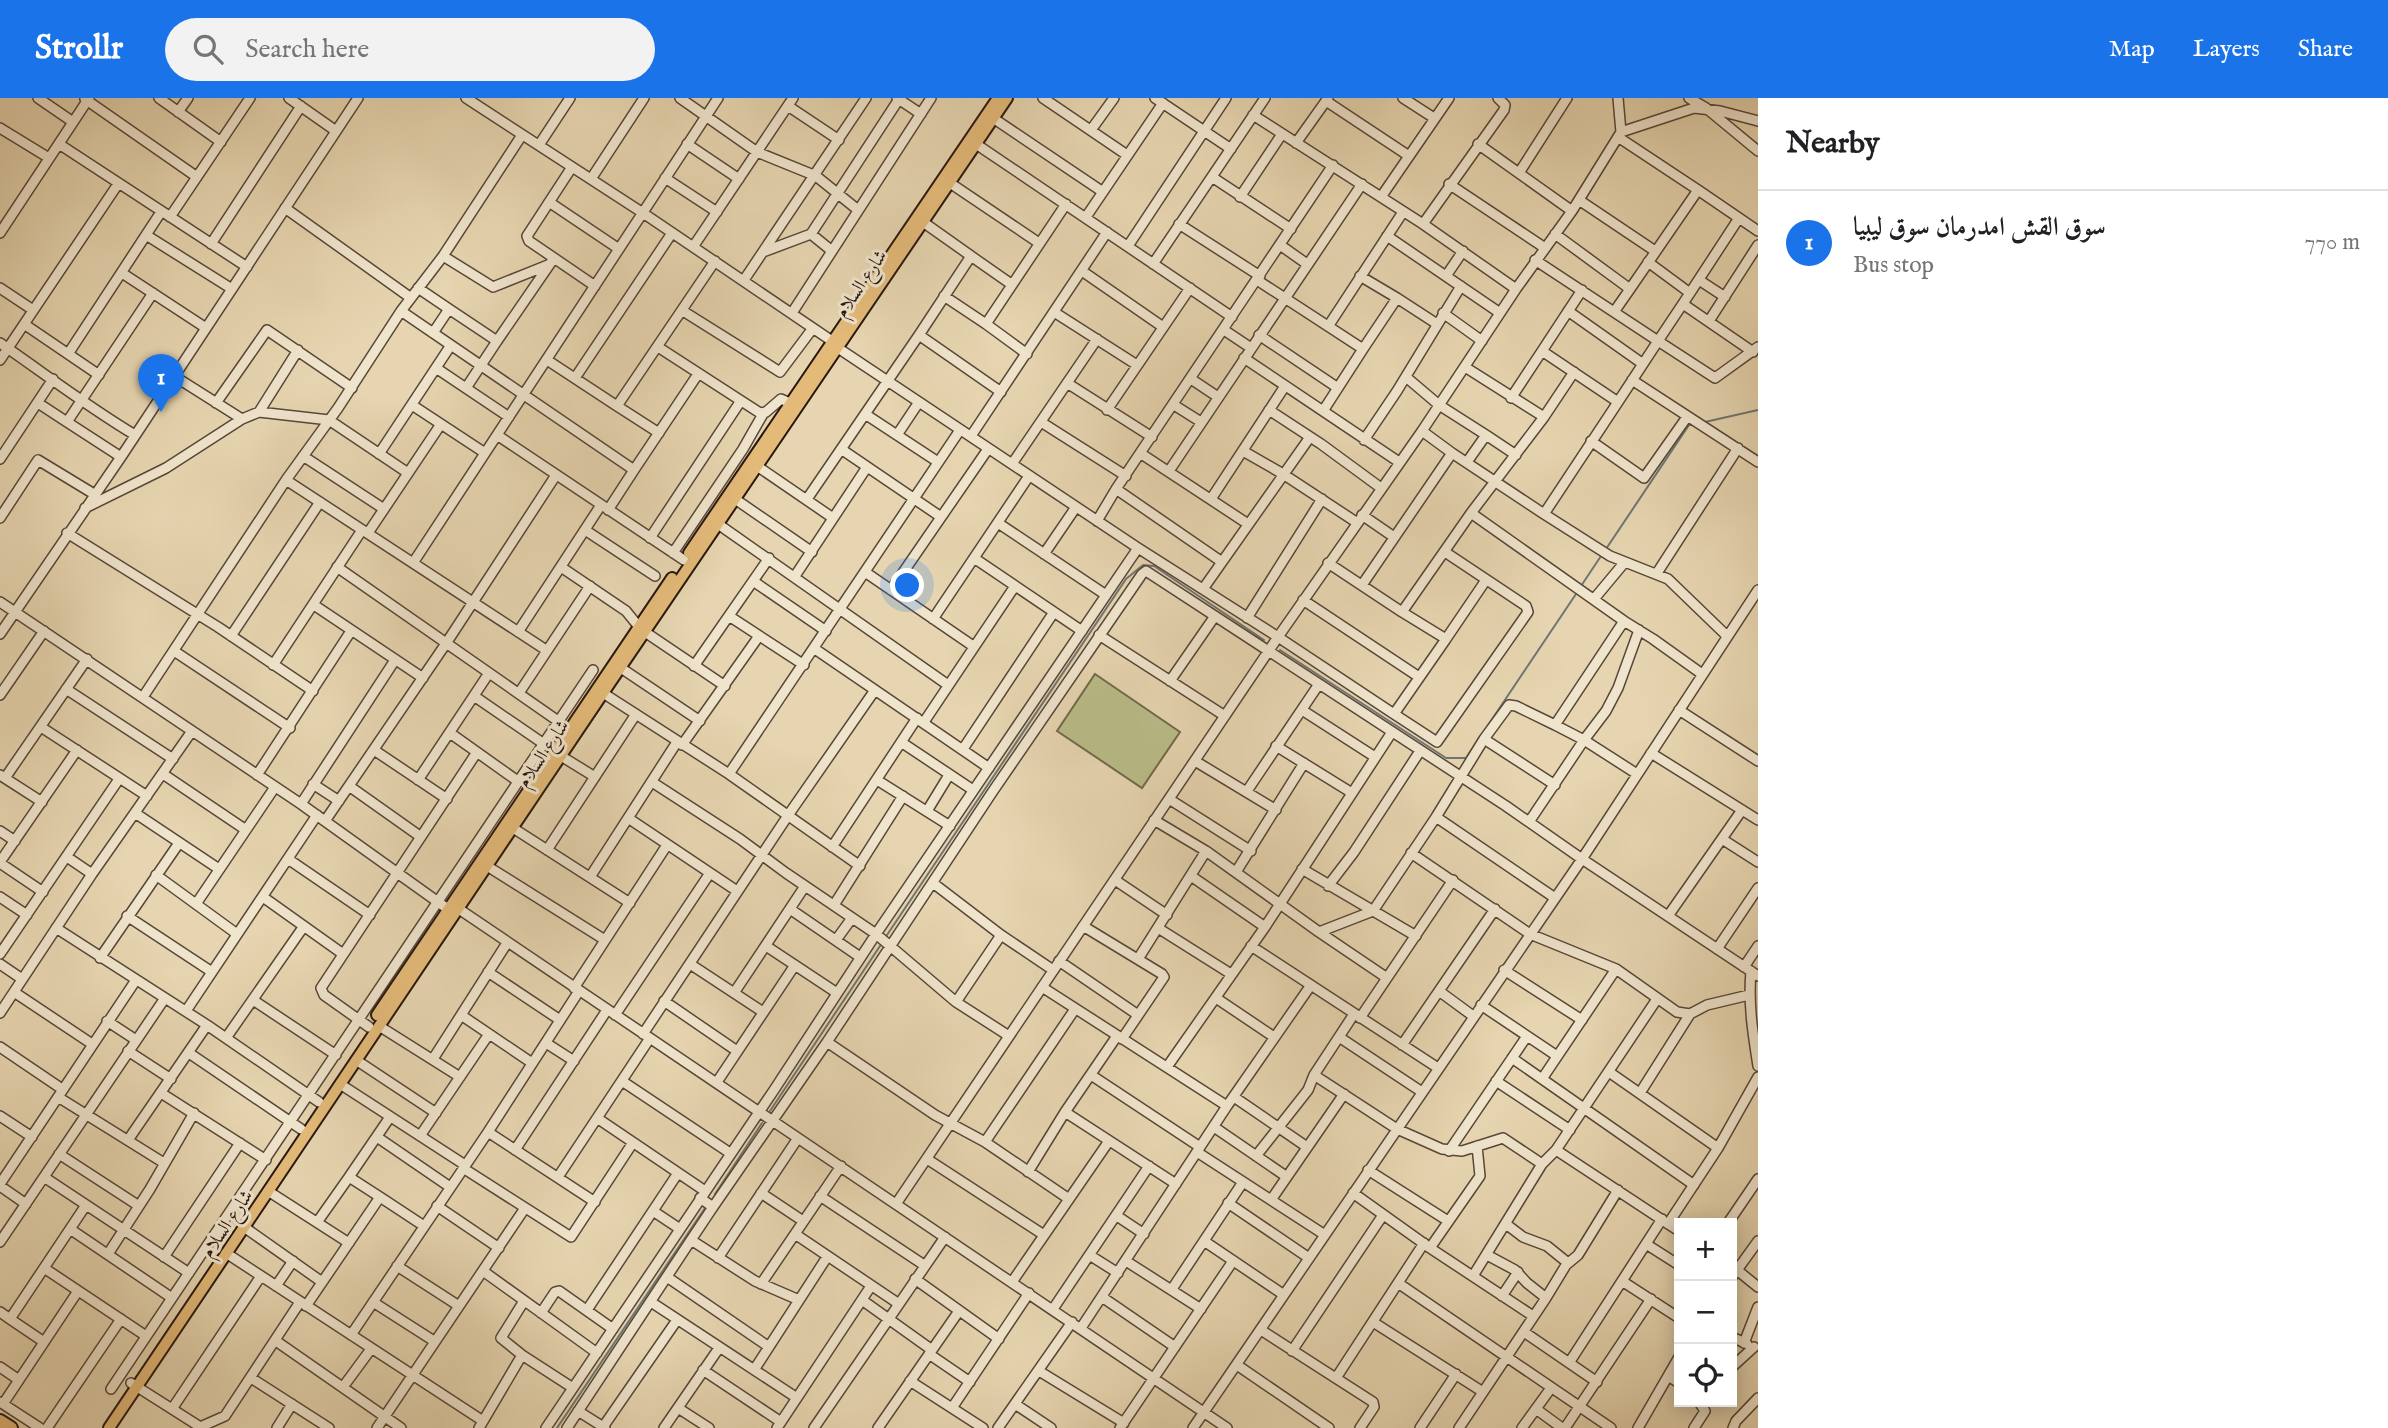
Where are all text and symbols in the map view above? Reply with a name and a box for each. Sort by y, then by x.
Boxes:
search box [165,18,655,81]
text: Strollr [35,28,123,70]
icon: search [189,30,227,68]
text: Search here [245,33,369,66]
text: Map [2109,34,2155,65]
text: Layers [2193,34,2260,65]
text: Share [2298,34,2353,65]
text: Nearby [1786,125,1879,163]
text: سوق القش امدرمان سوق ليبيا [1853,211,2106,244]
text: 1 [1805,228,1813,257]
text: 770 m [2304,228,2360,257]
street label: شارع السلام [830,245,896,324]
text: Bus stop [1853,251,1934,280]
pin: 1 [138,354,184,412]
your location [890,568,924,602]
street label: شارع السلام [512,715,578,794]
street label: شارع السلام [196,1185,262,1264]
map controls [1674,1218,1737,1407]
button: + [1674,1218,1737,1281]
button: − [1674,1281,1737,1344]
button: locate [1674,1344,1737,1407]

